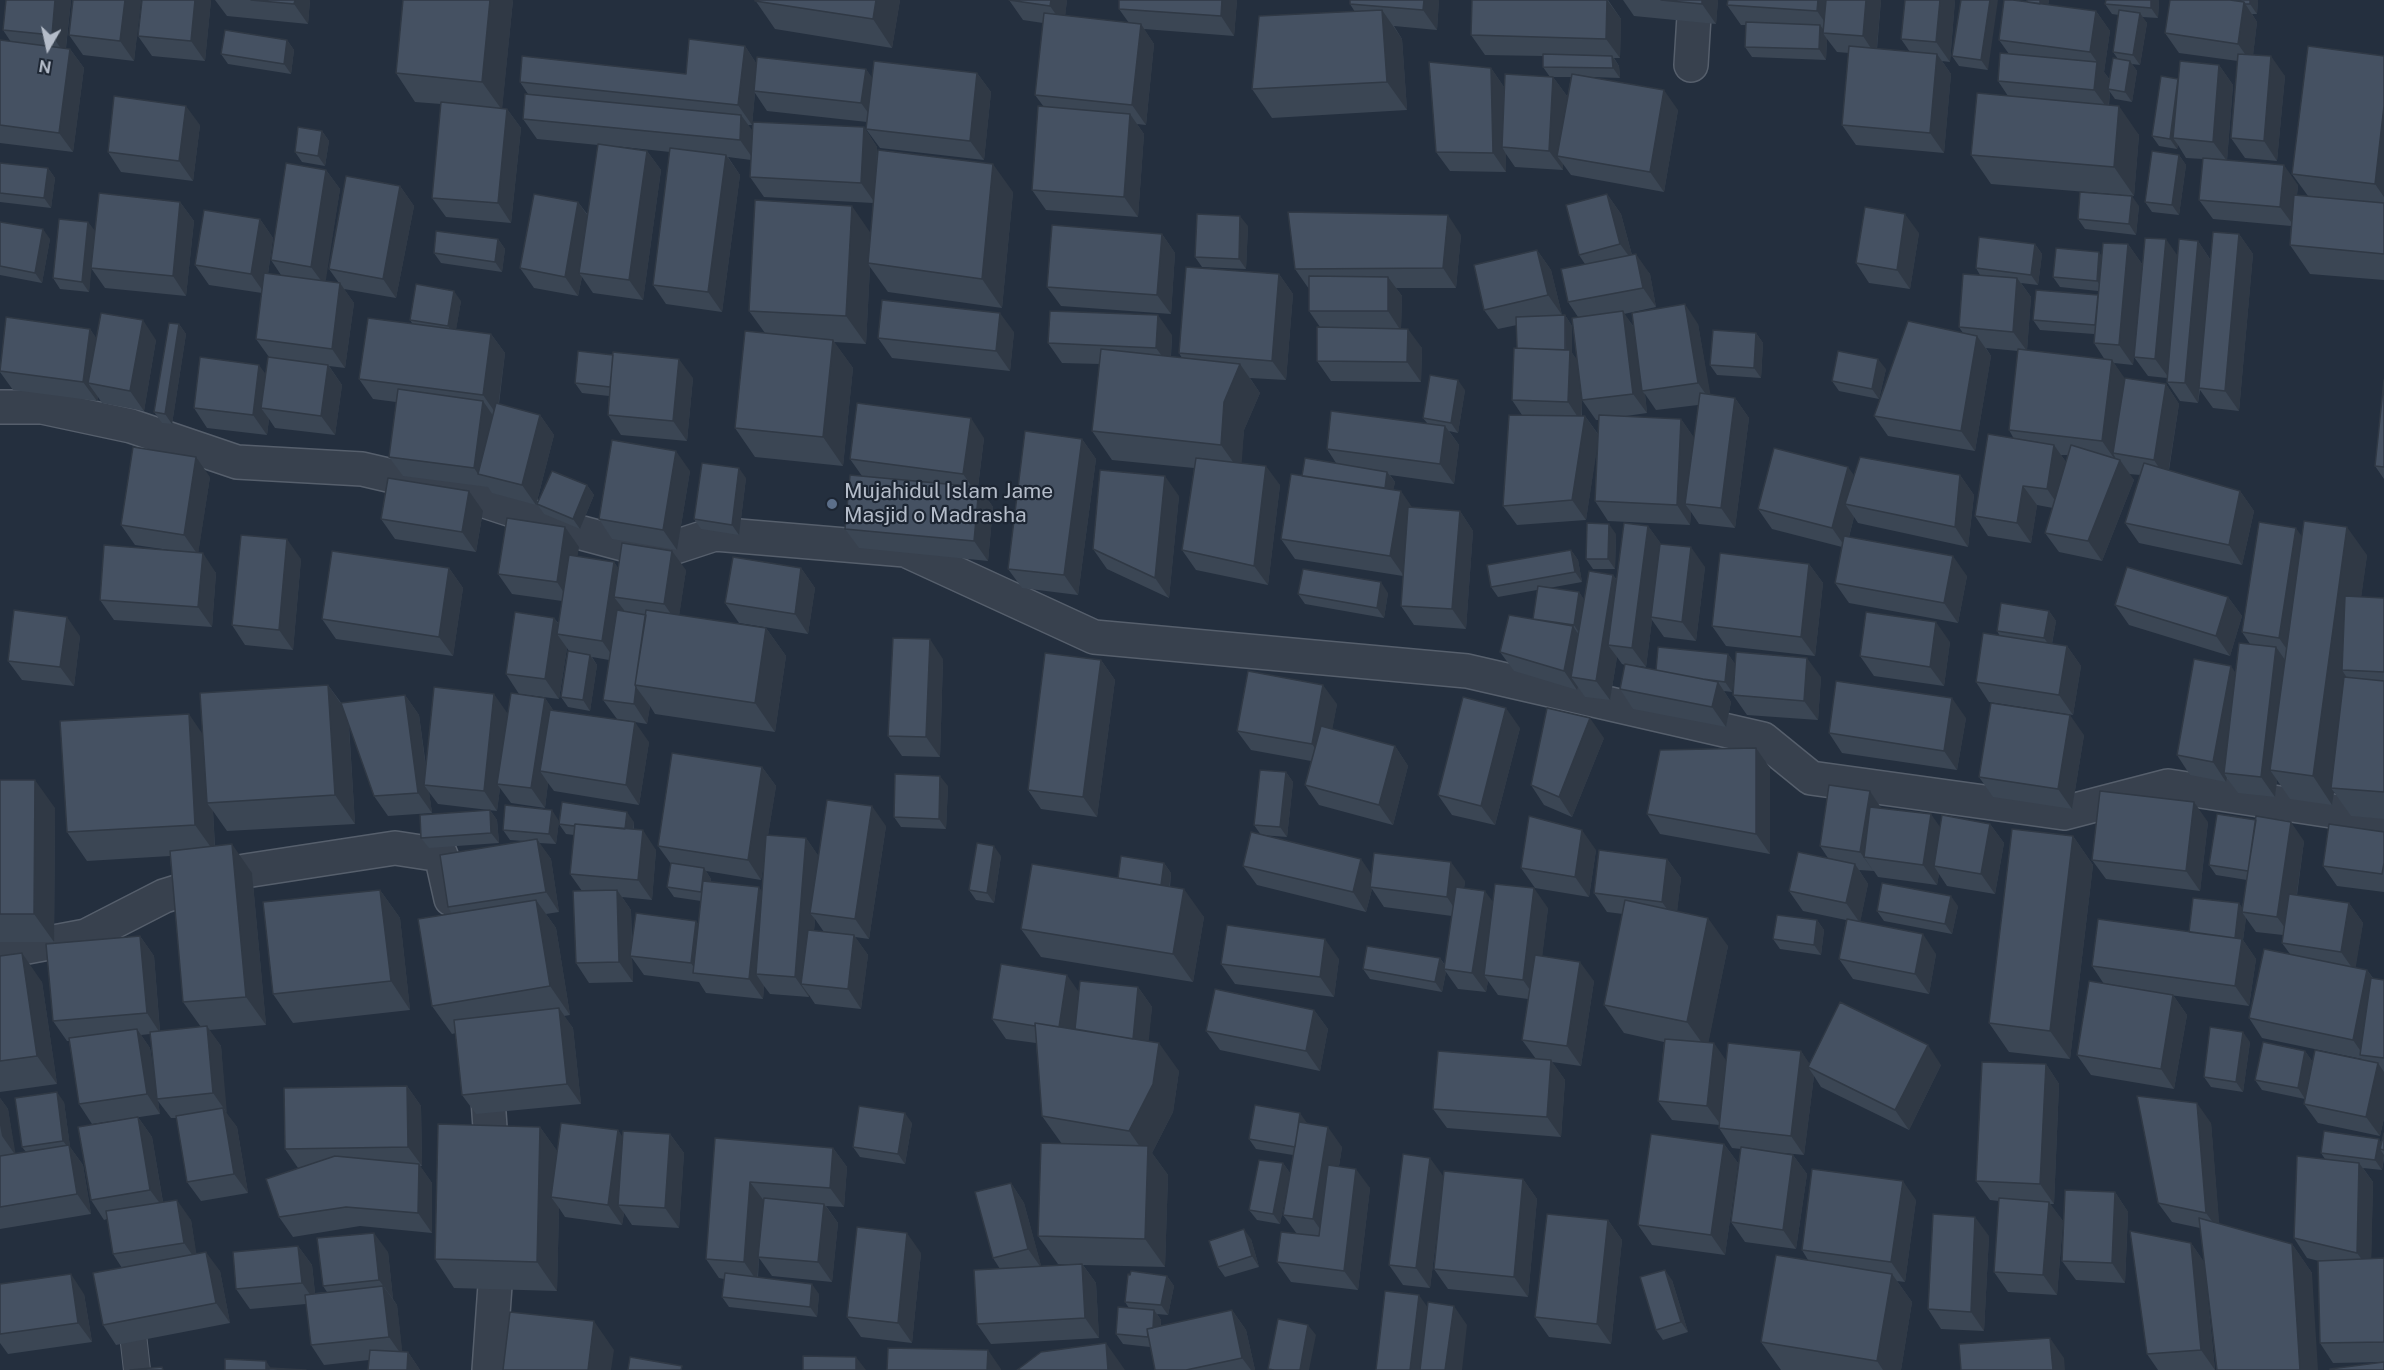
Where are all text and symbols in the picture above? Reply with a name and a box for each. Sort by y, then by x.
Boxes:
north arrow [18,18,78,78]
text: N [37,56,53,77]
place label: Mujahidul Islam Jame Masjid o Madrasha [844,479,1053,529]
marker: Mujahidul Islam Jame Masjid o Madrasha [825,497,839,511]

